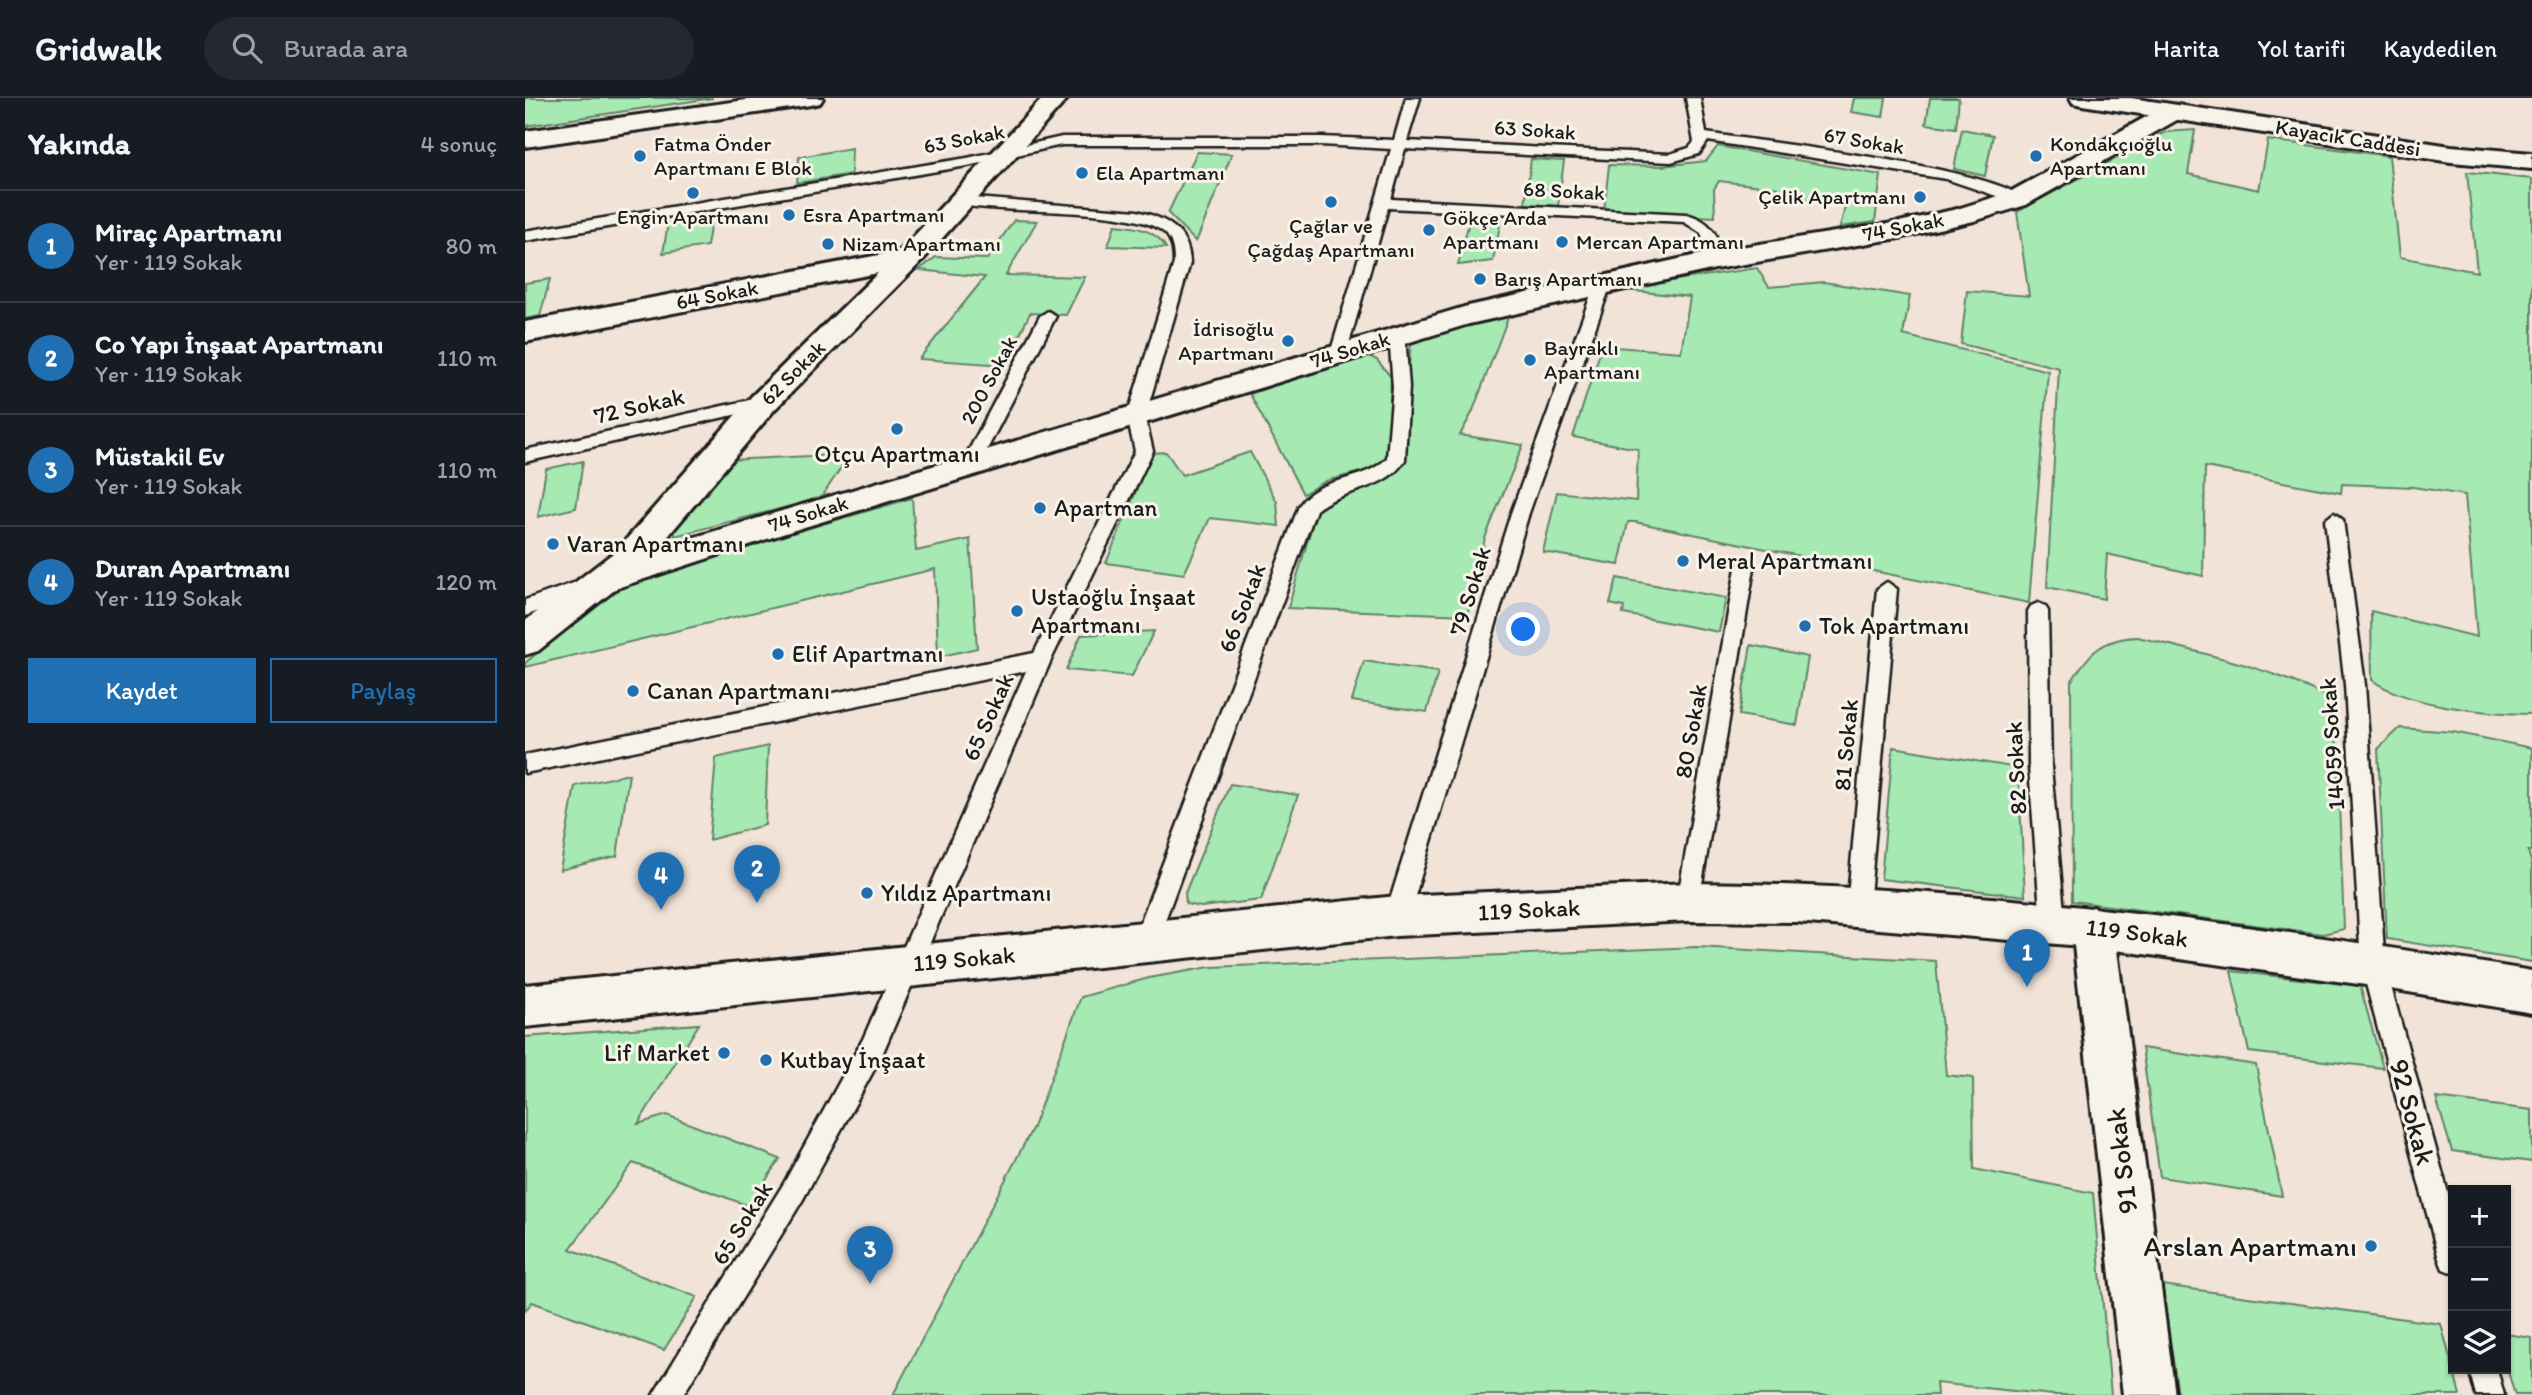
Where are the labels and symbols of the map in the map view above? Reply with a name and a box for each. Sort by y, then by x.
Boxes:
street label: 63 Sokak [1493,114,1577,145]
street label: Kayacık Caddesi [2274,114,2422,161]
street label: 63 Sokak [921,118,1007,159]
street label: 67 Sokak [1822,122,1906,159]
place label: Fatma Önder Apartmanı E Blok [654,131,812,180]
place label: Kondakçıoğlu Apartmanı [2050,131,2173,180]
marker: Fatma Önder Apartmanı E Blok [632,148,648,164]
marker: Kondakçıoğlu Apartmanı [2028,148,2044,164]
place label: Ela Apartmanı [1096,160,1225,185]
marker: Ela Apartmanı [1074,165,1090,181]
street label: 68 Sokak [1523,176,1606,205]
place label: Çelik Apartmanı [1758,184,1906,209]
marker: Engin Apartmanı [685,185,701,201]
marker: Çelik Apartmanı [1912,189,1928,205]
marker: Çağlar ve Çağdaş Apartmanı [1323,194,1339,210]
place label: Esra Apartmanı [803,202,944,227]
place label: Engin Apartmanı [617,204,769,229]
place label: Gökçe Arda Apartmanı [1443,205,1547,254]
street label: 74 Sokak [1860,206,1946,247]
marker: Esra Apartmanı [781,207,797,223]
place label: Çağlar ve Çağdaş Apartmanı [1247,213,1415,262]
marker: Gökçe Arda Apartmanı [1421,222,1437,238]
place label: Mercan Apartmanı [1576,229,1744,254]
place label: Nizam Apartmanı [842,231,1001,256]
marker: Mercan Apartmanı [1554,234,1570,250]
marker: Nizam Apartmanı [820,236,836,252]
place label: Barış Apartmanı [1494,266,1642,291]
marker: Barış Apartmanı [1472,271,1488,287]
street label: 64 Sokak [674,274,760,315]
place label: İdrisoğlu Apartmanı [1178,316,1274,365]
street label: 74 Sokak [1307,325,1393,373]
street label: 200 Sokak [955,331,1022,428]
marker: İdrisoğlu Apartmanı [1280,333,1296,349]
street label: 62 Sokak [755,335,830,410]
place label: Bayraklı Apartmanı [1544,335,1640,384]
marker: Bayraklı Apartmanı [1522,352,1538,368]
street label: 72 Sokak [591,381,687,430]
marker: Otçu Apartmanı [889,421,905,437]
place label: Otçu Apartmanı [814,439,980,468]
street label: 74 Sokak [765,489,851,537]
place label: Apartman [1054,493,1158,522]
marker: Apartman [1032,500,1048,516]
place label: Varan Apartmanı [567,529,744,558]
marker: Varan Apartmanı [545,536,561,552]
street label: 79 Sokak [1442,543,1497,639]
place label: Meral Apartmanı [1697,546,1872,575]
marker: Meral Apartmanı [1675,553,1691,569]
street label: 66 Sokak [1211,559,1272,656]
place label: Ustaoğlu İnşaat Apartmanı [1031,582,1195,639]
marker: Ustaoğlu İnşaat Apartmanı [1009,603,1025,619]
place label: Tok Apartmanı [1819,611,1969,640]
your location [1506,612,1540,646]
marker: Tok Apartmanı [1797,618,1813,634]
place label: Elif Apartmanı [792,639,943,668]
marker: Elif Apartmanı [770,646,786,662]
street label: 65 Sokak [955,668,1020,765]
place label: Canan Apartmanı [647,676,830,705]
street label: 14059 Sokak [2312,677,2351,811]
street label: 80 Sokak [1668,681,1713,780]
marker: Canan Apartmanı [625,683,641,699]
street label: 81 Sokak [1827,698,1864,792]
street label: 82 Sokak [1999,721,2032,815]
pin: 2 [734,845,780,903]
pin: 4 [638,852,684,910]
place label: Yıldız Apartmanı [881,878,1051,907]
marker: Yıldız Apartmanı [859,885,875,901]
street label: 119 Sokak [1477,892,1581,927]
street label: 119 Sokak [2084,912,2190,953]
pin: 1 [2004,929,2050,987]
street label: 119 Sokak [912,940,1016,977]
place label: Lif Market [604,1038,710,1067]
marker: Lif Market [716,1045,732,1061]
place label: Kutbay İnşaat [780,1045,925,1074]
marker: Kutbay İnşaat [758,1052,774,1068]
street label: 92 Sokak [2383,1055,2443,1169]
street label: 91 Sokak [2098,1106,2144,1216]
street label: 65 Sokak [705,1176,778,1270]
pin: 3 [847,1226,893,1284]
place label: Arslan Apartmanı [2144,1229,2357,1263]
marker: Arslan Apartmanı [2363,1238,2379,1254]

